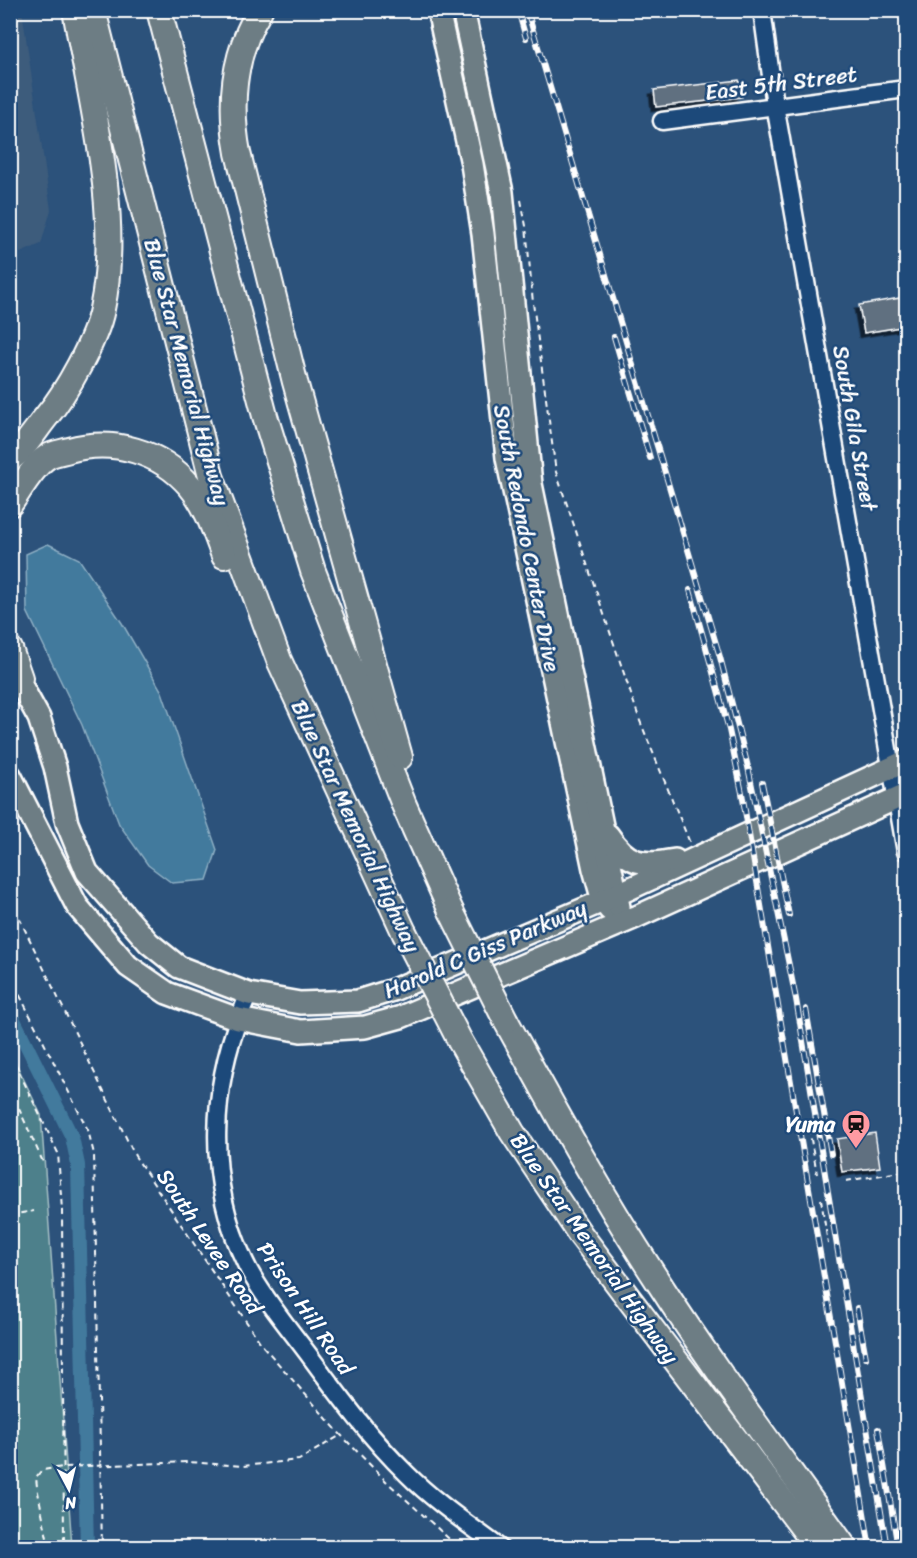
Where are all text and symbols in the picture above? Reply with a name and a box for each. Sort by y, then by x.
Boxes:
street label: East 5th Street [703,55,860,112]
street label: Blue Star Memorial Highway [132,234,241,511]
street label: South Gila Street [821,342,888,515]
street label: South Redondo Center Drive [481,401,572,676]
street label: Blue Star Memorial Highway [280,693,432,960]
street label: Harold C Giss Parkway [377,889,594,1010]
place label: Yuma [785,1105,836,1144]
station icon: Yuma [840,1108,872,1150]
street label: Blue Star Memorial Highway [500,1124,690,1373]
street label: South Levee Road [146,1160,274,1324]
street label: Prison Hill Road [246,1233,366,1384]
north arrow [39,1459,99,1519]
text: N [63,1488,79,1519]

